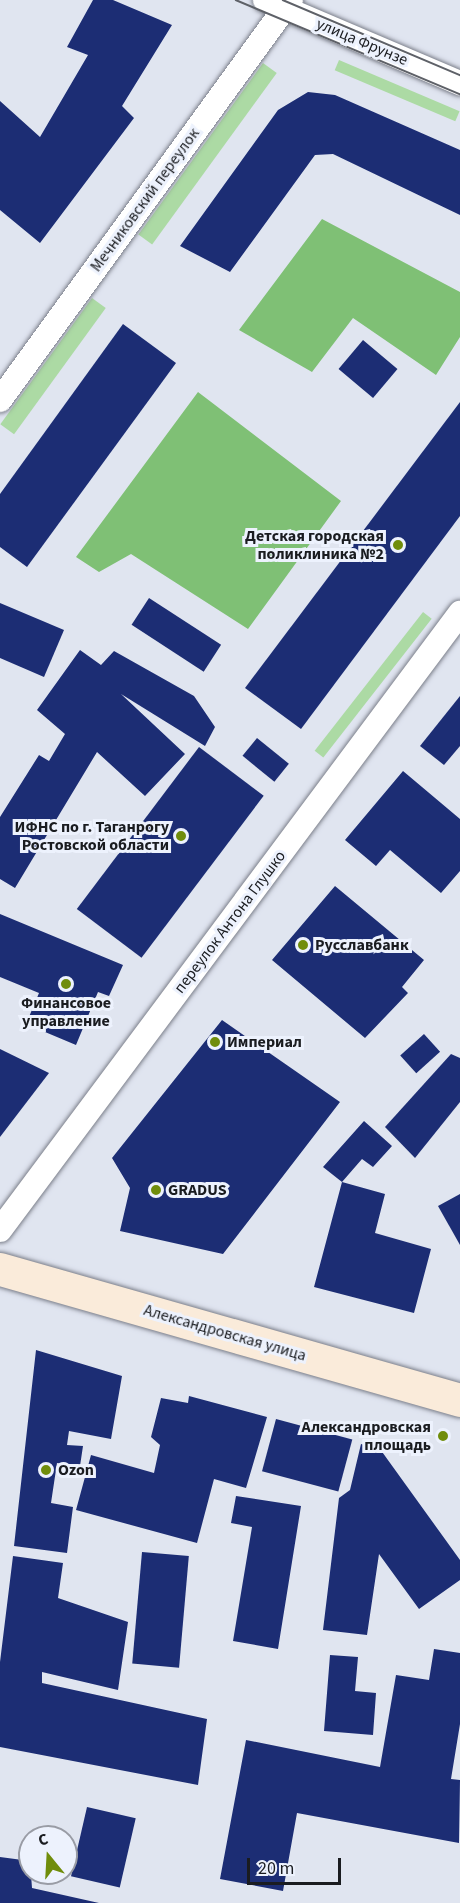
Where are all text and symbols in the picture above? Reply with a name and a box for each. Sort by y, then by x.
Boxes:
street label: улица Фрунзе [313,14,411,70]
street label: Мечниковский переулок [86,124,204,276]
place label: Детская городская поликлиника №2 [245,526,384,564]
marker: Детская городская поликлиника №2 [389,536,407,554]
place label: ИФНС по г. Таганрогу Ростовской области [15,817,169,855]
marker: ИФНС по г. Таганрогу Ростовской области [174,829,188,843]
street label: переулок Антона Глушко [170,847,290,997]
place label: Русславбанк [315,935,409,955]
marker: Русславбанк [296,938,310,952]
marker: Финансовое управление [59,977,73,991]
place label: Финансовое управление [21,993,111,1031]
place label: Империал [227,1032,302,1052]
marker: Империал [208,1035,222,1049]
place label: GRADUS [168,1180,227,1200]
marker: GRADUS [149,1183,163,1197]
street label: Александровская улица [142,1301,308,1365]
place label: Александровская площадь [301,1417,431,1455]
marker: Александровская площадь [436,1429,450,1443]
place label: Ozon [58,1460,94,1480]
marker: Ozon [39,1463,53,1477]
north arrow [18,1825,78,1885]
text: С [35,1828,51,1852]
scale bar [250,1846,344,1884]
text: 20 m [258,1856,294,1881]

